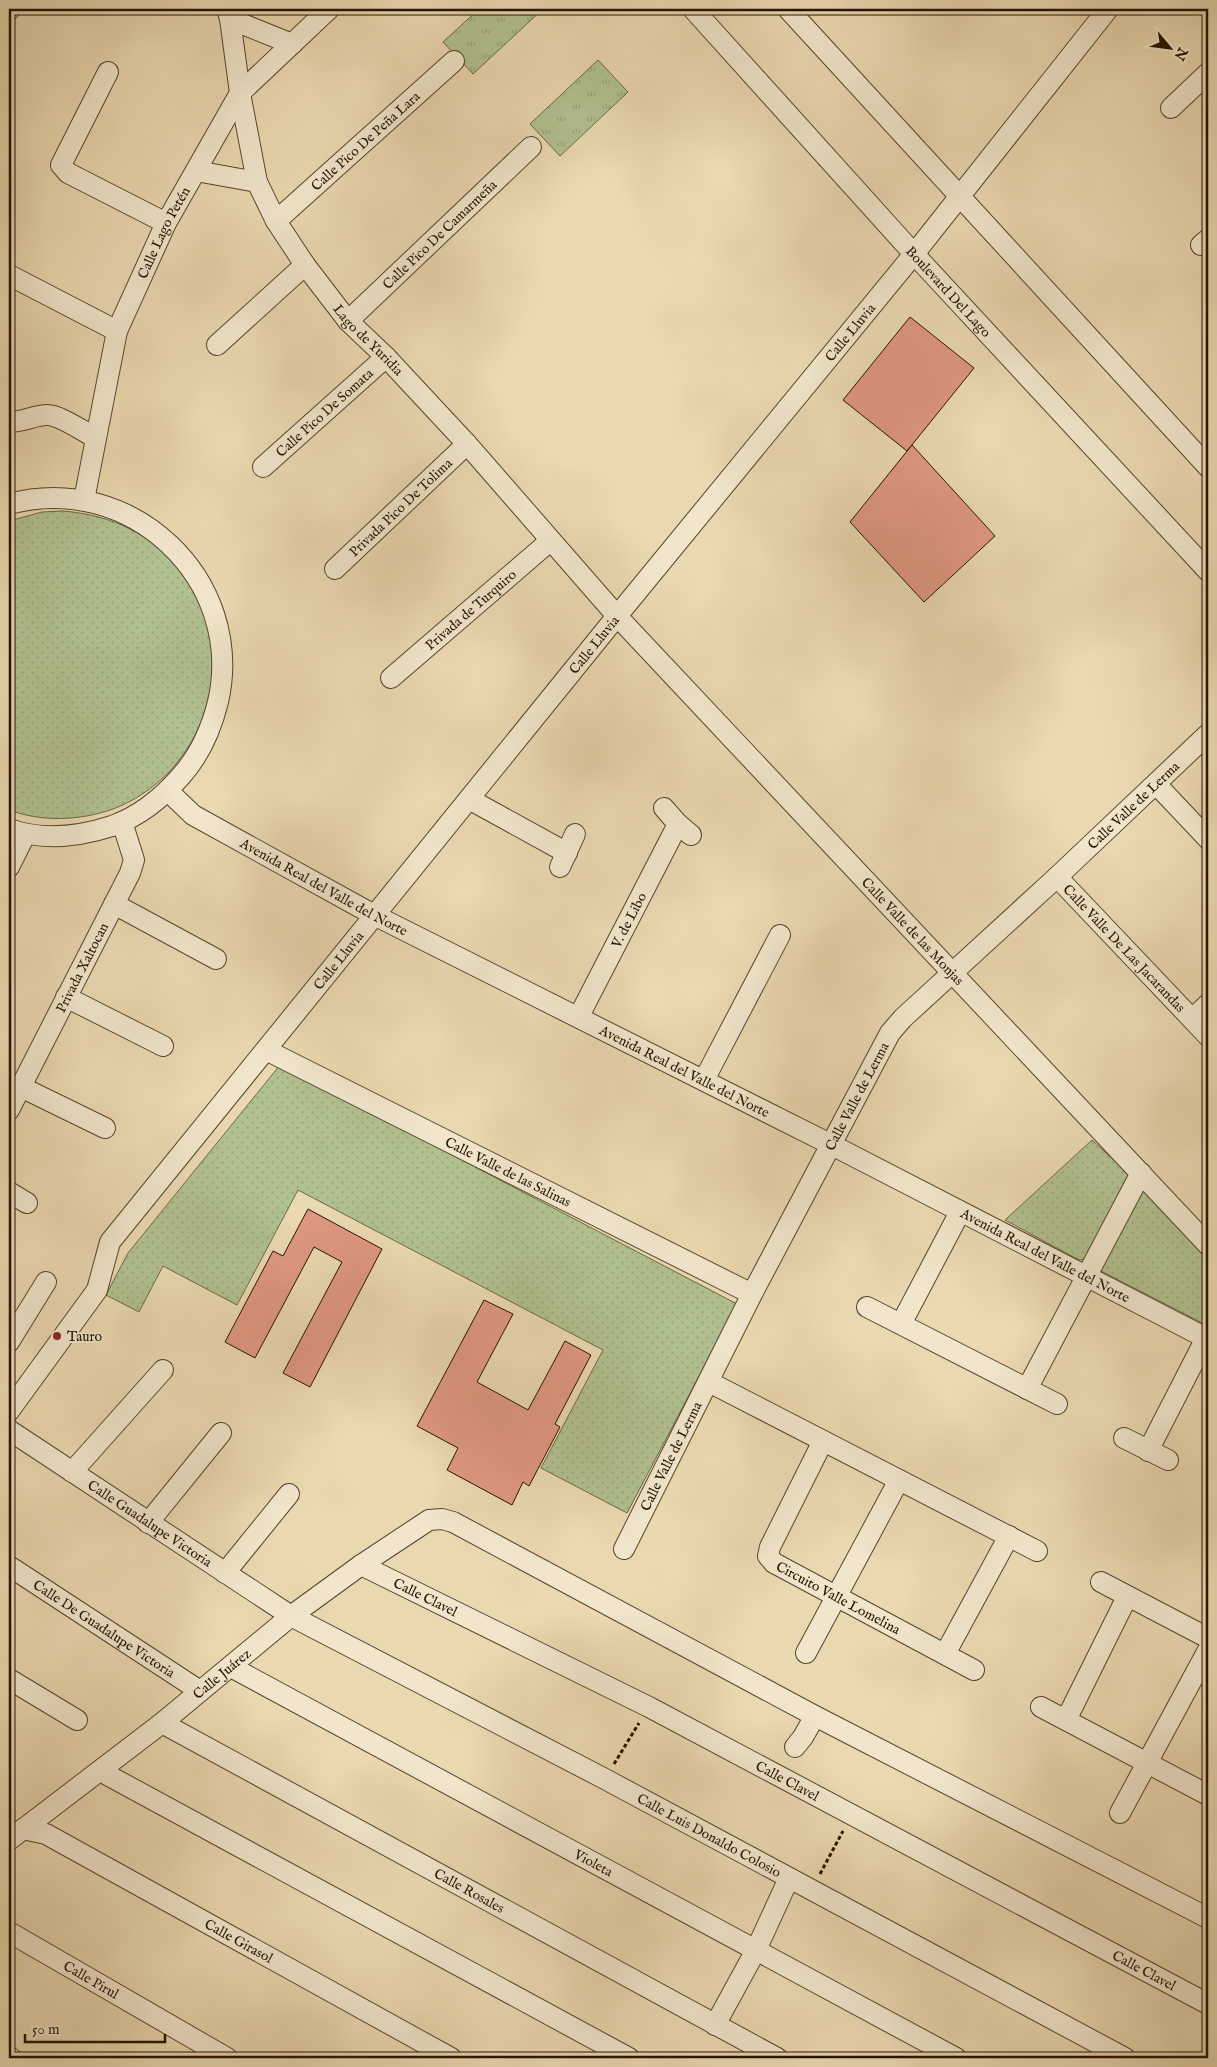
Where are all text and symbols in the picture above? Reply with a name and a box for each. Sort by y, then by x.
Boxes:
north arrow [1144,22,1194,72]
text: N [1170,43,1192,63]
street label: Calle Pico De Peña Lara [308,87,425,195]
street label: Calle Pico De Camarmeña [379,176,502,294]
street label: Calle Lago Petén [134,183,195,282]
street label: Boulevard Del Lago [901,243,995,342]
street label: Calle Lluvia [821,299,880,366]
street label: Lago de Yuridia [328,301,407,381]
street label: Calle Pico De Somata [272,364,378,461]
street label: Privada Pico De Tolima [346,454,457,561]
street label: Privada de Turquiro [422,566,521,654]
street label: Calle Lluvia [565,612,624,678]
street label: Calle Valle de Lerma [1084,757,1184,854]
street label: Avenida Real del Valle del Norte [236,834,411,941]
street label: Calle Valle de las Monjas [857,874,967,990]
street label: Calle Valle De Las Jacarandas [1059,881,1189,1017]
street label: V. de Libo [607,889,651,952]
street label: Privada Xaltocan [52,919,113,1016]
street label: Calle Lluvia [310,927,369,994]
street label: Avenida Real del Valle del Norte [595,1021,773,1122]
street label: Calle Valle de Lerma [821,1039,894,1154]
street label: Calle Valle de las Salinas [442,1133,574,1212]
street label: Avenida Real del Valle del Norte [956,1204,1133,1307]
place label: Tauro [67,1328,103,1346]
marker: Tauro [51,1330,63,1342]
street label: Calle Valle de Lerma [637,1398,707,1514]
street label: Calle Guadalupe Victoria [84,1476,216,1572]
street label: Circuito Valle Lomelina [773,1558,904,1639]
street label: Calle Clavel [390,1574,460,1621]
street label: Calle De Guadalupe Victoria [29,1576,179,1683]
street label: Calle Juárez [190,1645,255,1704]
street label: Calle Clavel [752,1757,822,1806]
street label: Calle Luis Donaldo Colosio [634,1790,785,1882]
street label: Violeta [570,1845,616,1882]
street label: Calle Rosales [431,1865,507,1918]
street label: Calle Girasol [201,1915,276,1968]
street label: Calle Clavel [1109,1947,1179,1995]
street label: Calle Pirul [60,1957,122,2004]
scale bar [25,2012,165,2044]
text: 50 m [32,2020,60,2039]

